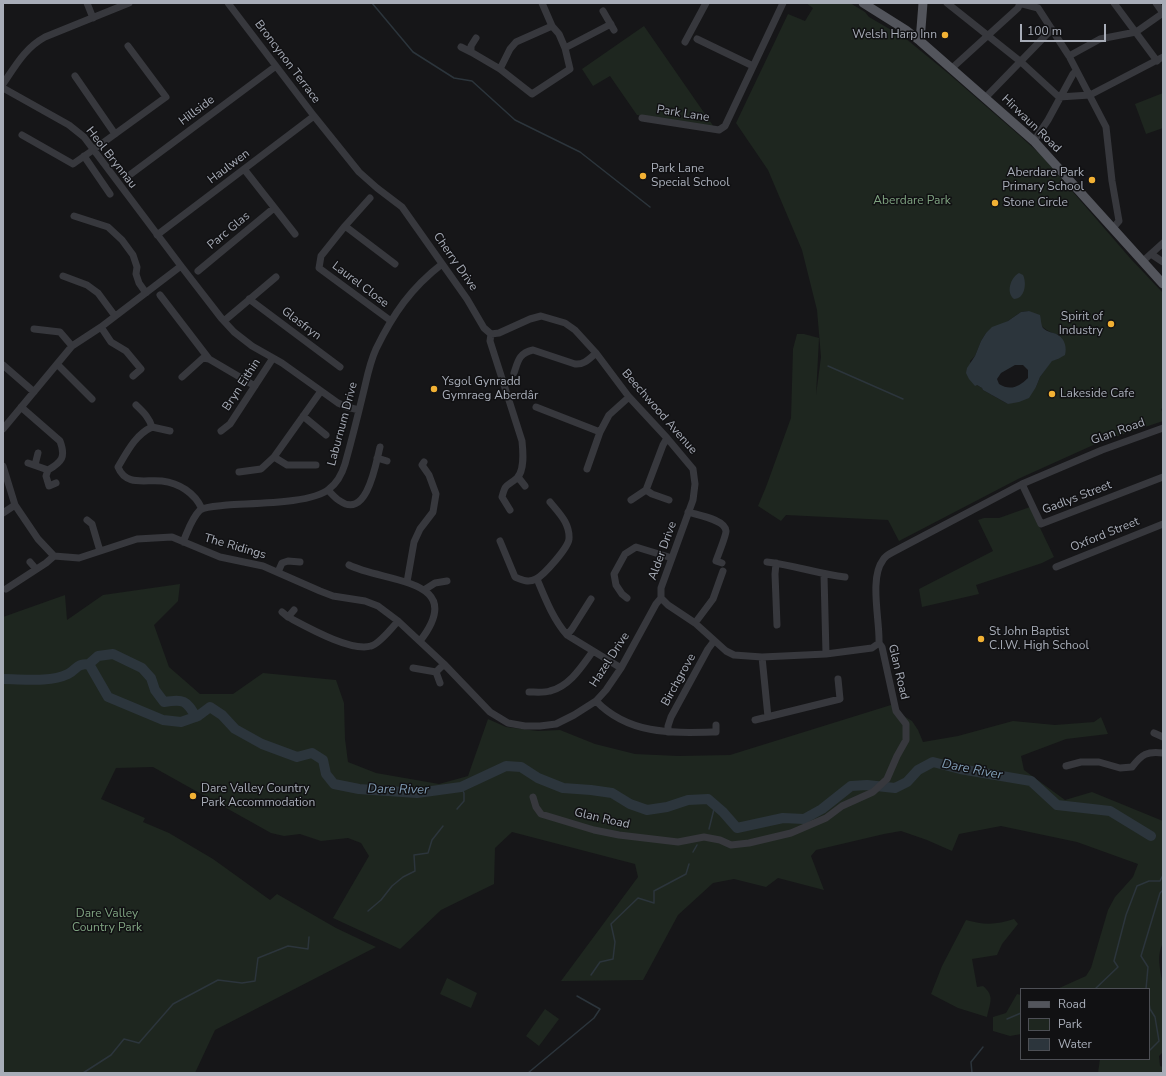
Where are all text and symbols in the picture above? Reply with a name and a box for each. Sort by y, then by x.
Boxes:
scale bar [1022,16,1108,42]
street label: Broncynon Terrace [251,18,323,106]
text: 100 m [1027,23,1062,39]
place label: Welsh Harp Inn [852,28,937,42]
marker: Welsh Harp Inn [940,30,950,40]
street label: Hirwaun Road [998,92,1064,156]
street label: Hillside [176,93,218,129]
street label: Park Lane [656,103,710,125]
street label: Heol Brynnau [82,124,140,192]
street label: Haulwen [205,147,253,187]
place label: Park Lane Special School [651,162,730,190]
place label: Aberdare Park Primary School [1002,166,1084,194]
marker: Park Lane Special School [638,171,648,181]
marker: Aberdare Park Primary School [1087,175,1097,185]
park label: Aberdare Park [873,194,951,208]
place label: Stone Circle [1003,196,1068,210]
marker: Stone Circle [990,198,1000,208]
street label: Parc Glas [205,209,253,253]
street label: Cherry Drive [430,230,480,294]
street label: Laurel Close [329,259,391,311]
street label: Glasfryn [278,304,324,344]
place label: Spirit of Industry [1059,310,1103,338]
marker: Spirit of Industry [1106,319,1116,329]
street label: Bryn Eithin [220,356,264,414]
street label: Beechwood Avenue [618,367,700,457]
place label: Ysgol Gynradd Gymraeg Aberdâr [442,375,538,403]
street label: Laburnum Drive [325,380,361,468]
marker: Ysgol Gynradd Gymraeg Aberdâr [429,384,439,394]
place label: Lakeside Cafe [1060,387,1135,401]
marker: Lakeside Cafe [1047,389,1057,399]
street label: Glan Road [1089,416,1147,448]
street label: Gadlys Street [1040,478,1114,518]
street label: Oxford Street [1068,515,1142,555]
street label: Alder Drive [646,520,680,582]
street label: The Ridings [202,531,268,563]
place label: St John Baptist C.I.W. High School [989,625,1089,653]
street label: Hazel Drive [587,630,633,690]
marker: St John Baptist C.I.W. High School [976,634,986,644]
street label: Glan Road [885,643,911,701]
street label: Birchgrove [659,651,699,709]
water label: Dare River [940,757,1004,783]
place label: Dare Valley Country Park Accommodation [201,782,315,810]
water label: Dare River [367,782,429,798]
marker: Dare Valley Country Park Accommodation [188,791,198,801]
street label: Glan Road [573,806,631,832]
park label: Dare Valley Country Park [72,907,142,935]
legend [1020,988,1150,1060]
text: Road [1058,996,1086,1012]
text: Park [1058,1016,1082,1032]
text: Water [1058,1036,1092,1052]

